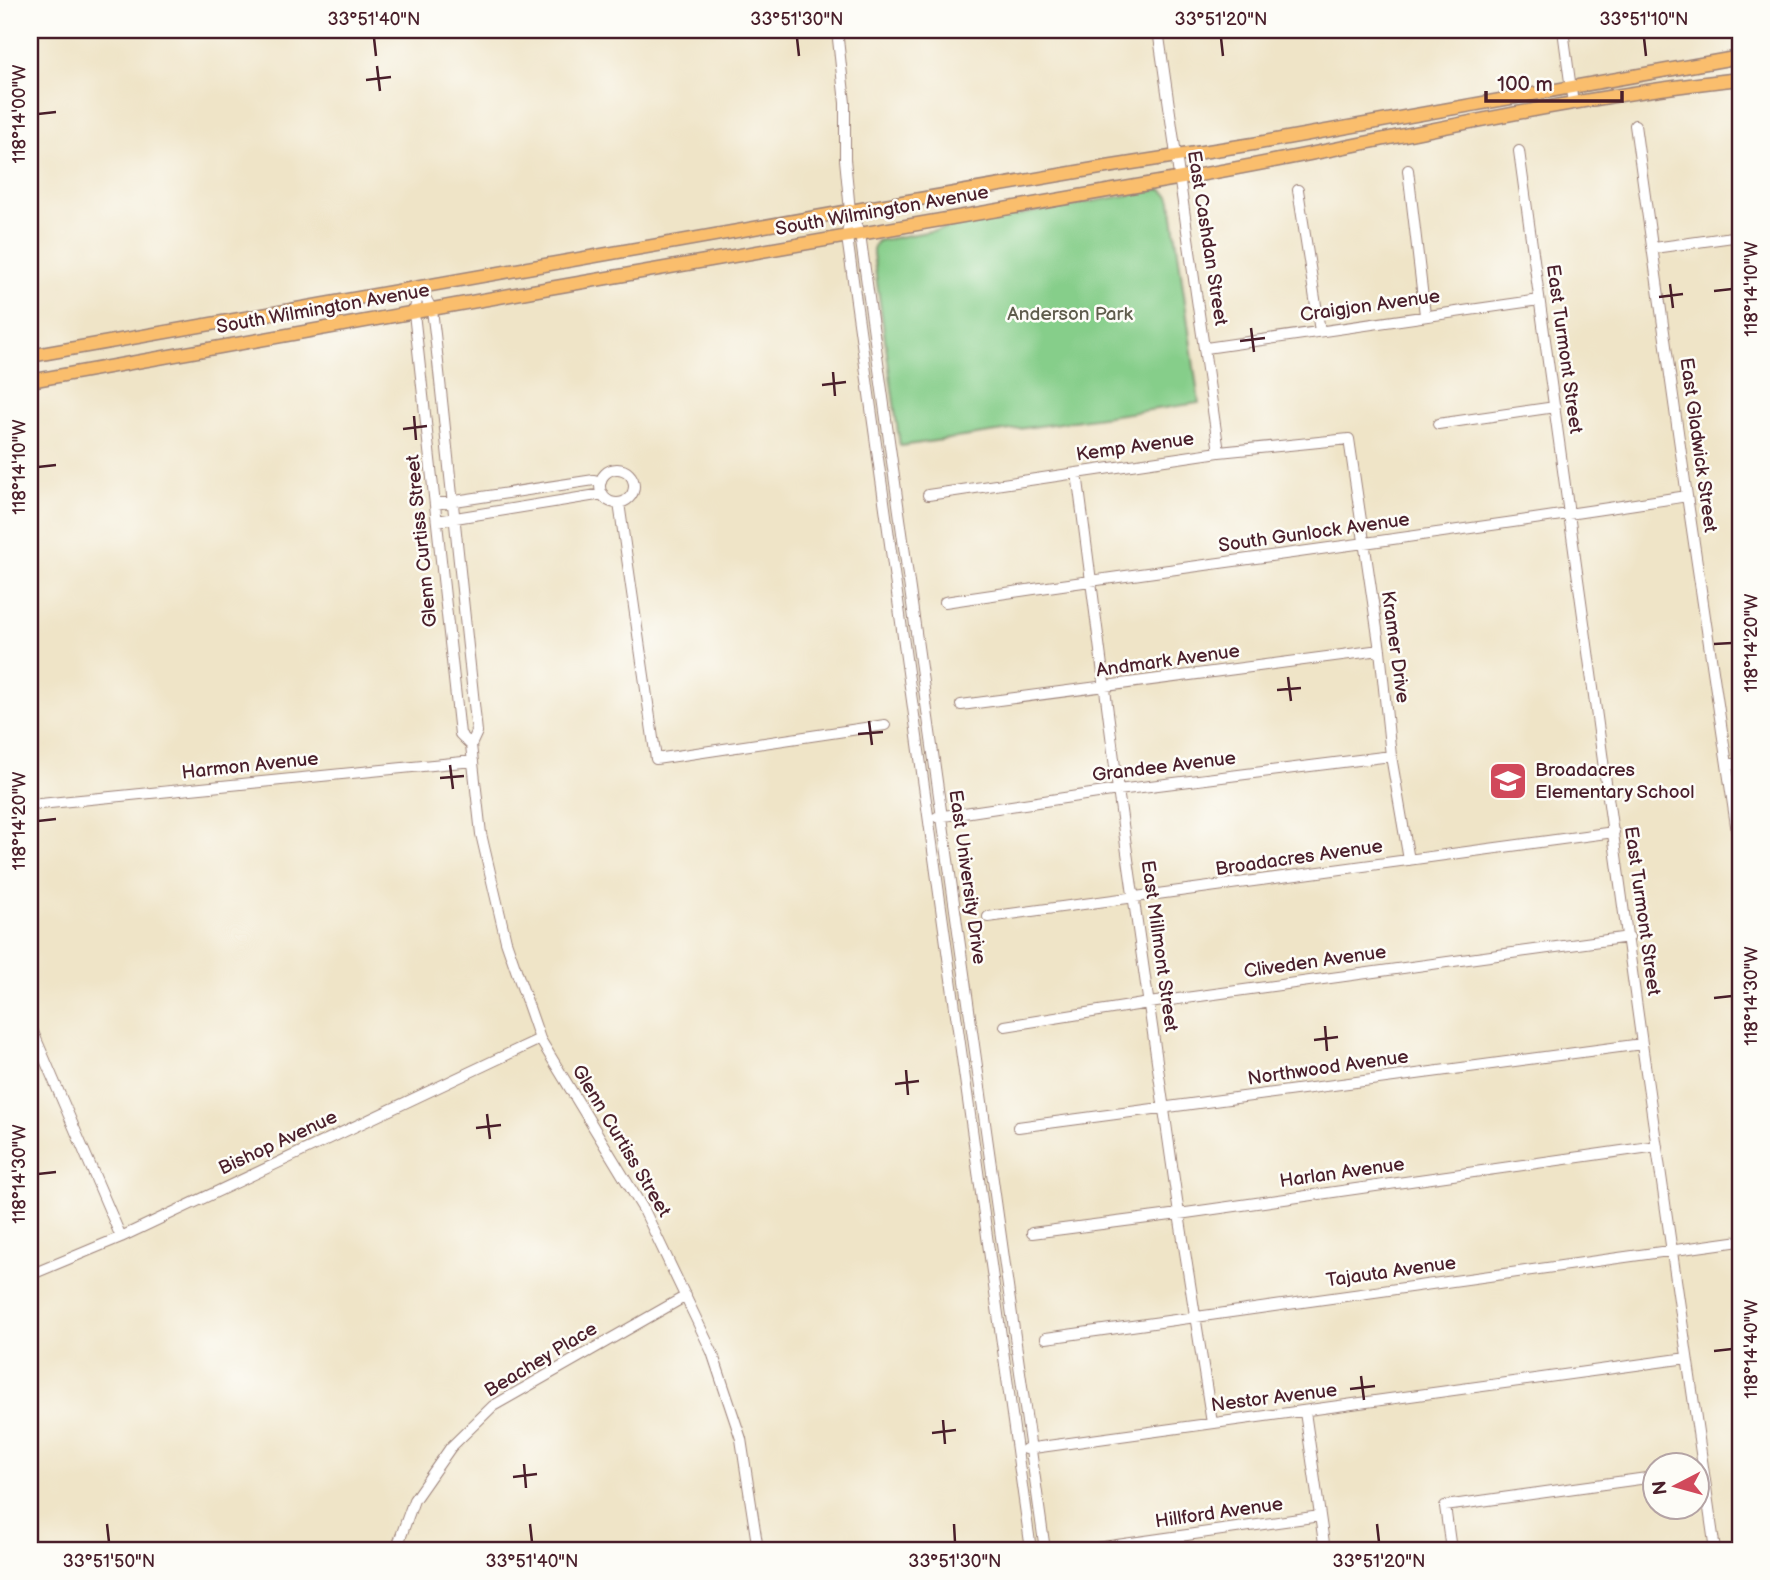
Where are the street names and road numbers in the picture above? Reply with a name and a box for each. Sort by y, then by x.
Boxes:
street label: East Cashdan Street [1182,149,1232,327]
street label: South Wilmington Avenue [774,181,990,241]
street label: East Turmont Street [1541,263,1587,435]
street label: South Wilmington Avenue [215,279,431,339]
street label: Craigjon Avenue [1299,285,1441,327]
street label: East Gladwick Street [1674,356,1722,534]
street label: Kemp Avenue [1075,427,1195,467]
street label: Glenn Curtiss Street [401,453,442,628]
street label: South Gunlock Avenue [1217,508,1411,558]
street label: Kramer Drive [1376,589,1414,705]
street label: Andmark Avenue [1095,640,1241,682]
street label: Harmon Avenue [180,747,320,785]
street label: Grandee Avenue [1091,747,1237,787]
street label: East University Drive [943,788,991,966]
street label: East Turmont Street [1619,825,1665,997]
street label: Broadacres Avenue [1214,835,1384,881]
street label: East Millmont Street [1136,859,1182,1033]
street label: Cliveden Avenue [1242,941,1388,983]
street label: Northwood Avenue [1246,1045,1410,1091]
street label: Glenn Curtiss Street [566,1061,676,1221]
street label: Bishop Avenue [215,1106,341,1180]
street label: Harlan Avenue [1278,1153,1406,1193]
street label: Tajauta Avenue [1325,1251,1457,1293]
street label: Beachey Place [480,1317,602,1403]
street label: Nestor Avenue [1210,1379,1338,1417]
street label: Hillford Avenue [1154,1493,1284,1533]

